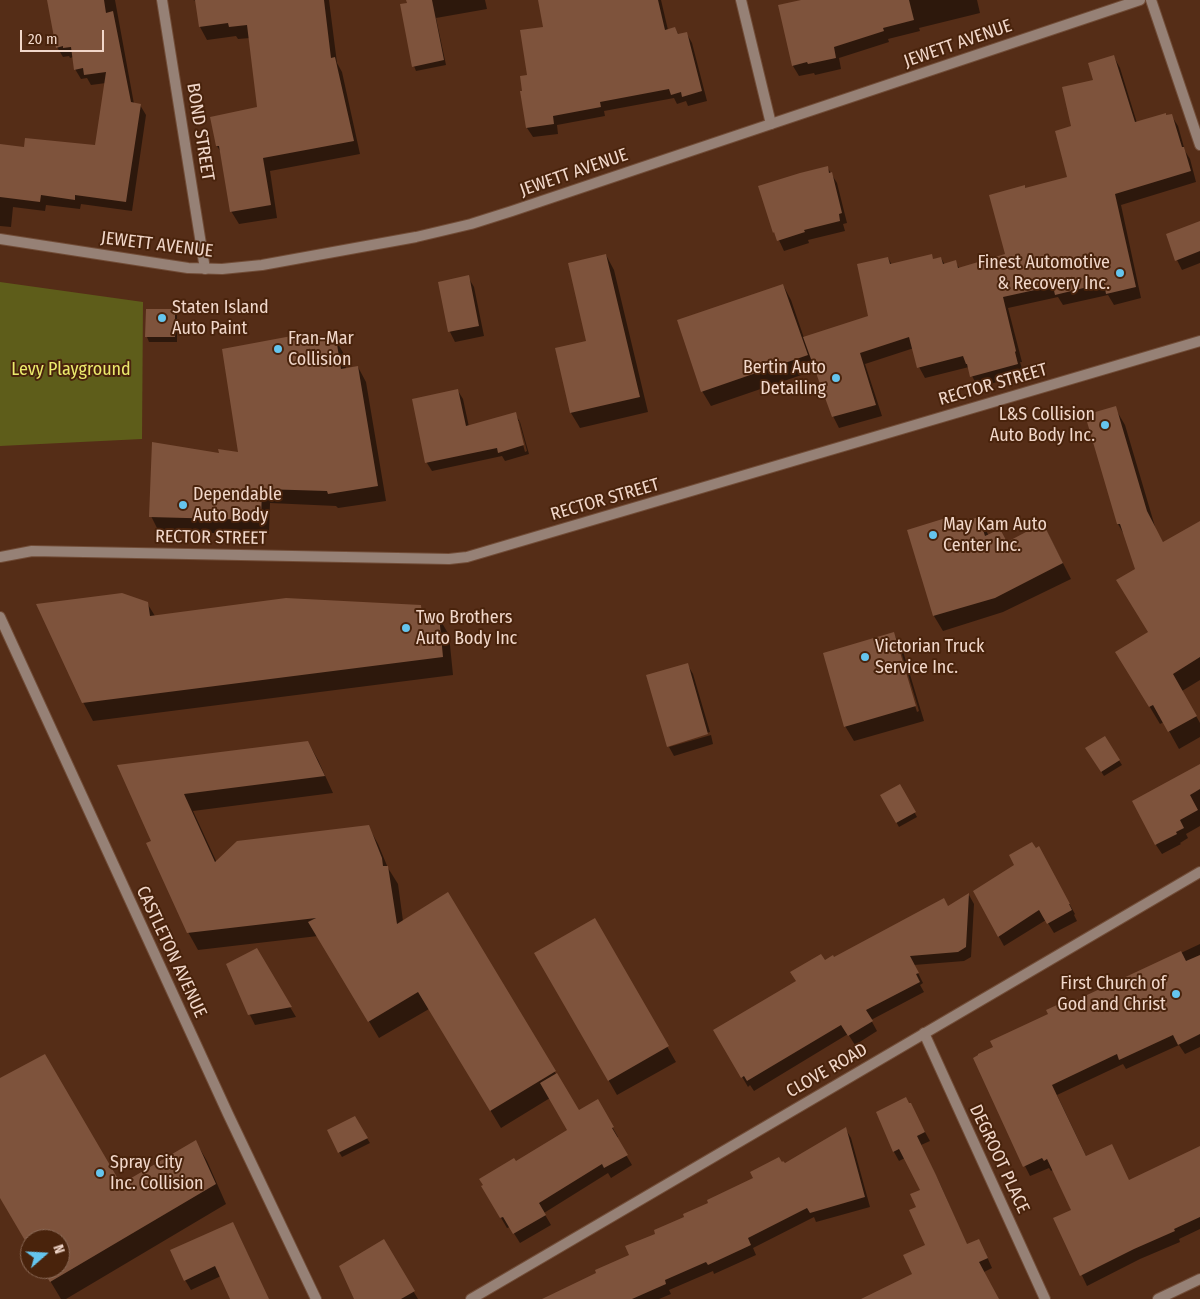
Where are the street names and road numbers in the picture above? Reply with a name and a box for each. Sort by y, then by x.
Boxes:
street label: JEWETT AVENUE [901,15,1015,73]
street label: BOND STREET [182,82,218,182]
street label: JEWETT AVENUE [517,144,631,202]
street label: JEWETT AVENUE [100,227,214,263]
street label: RECTOR STREET [936,359,1050,411]
street label: RECTOR STREET [548,474,662,526]
street label: RECTOR STREET [155,526,267,550]
street label: CASTLETON AVENUE [131,883,211,1021]
street label: CLOVE ROAD [783,1039,871,1103]
street label: DEGROOT PLACE [964,1101,1034,1217]

